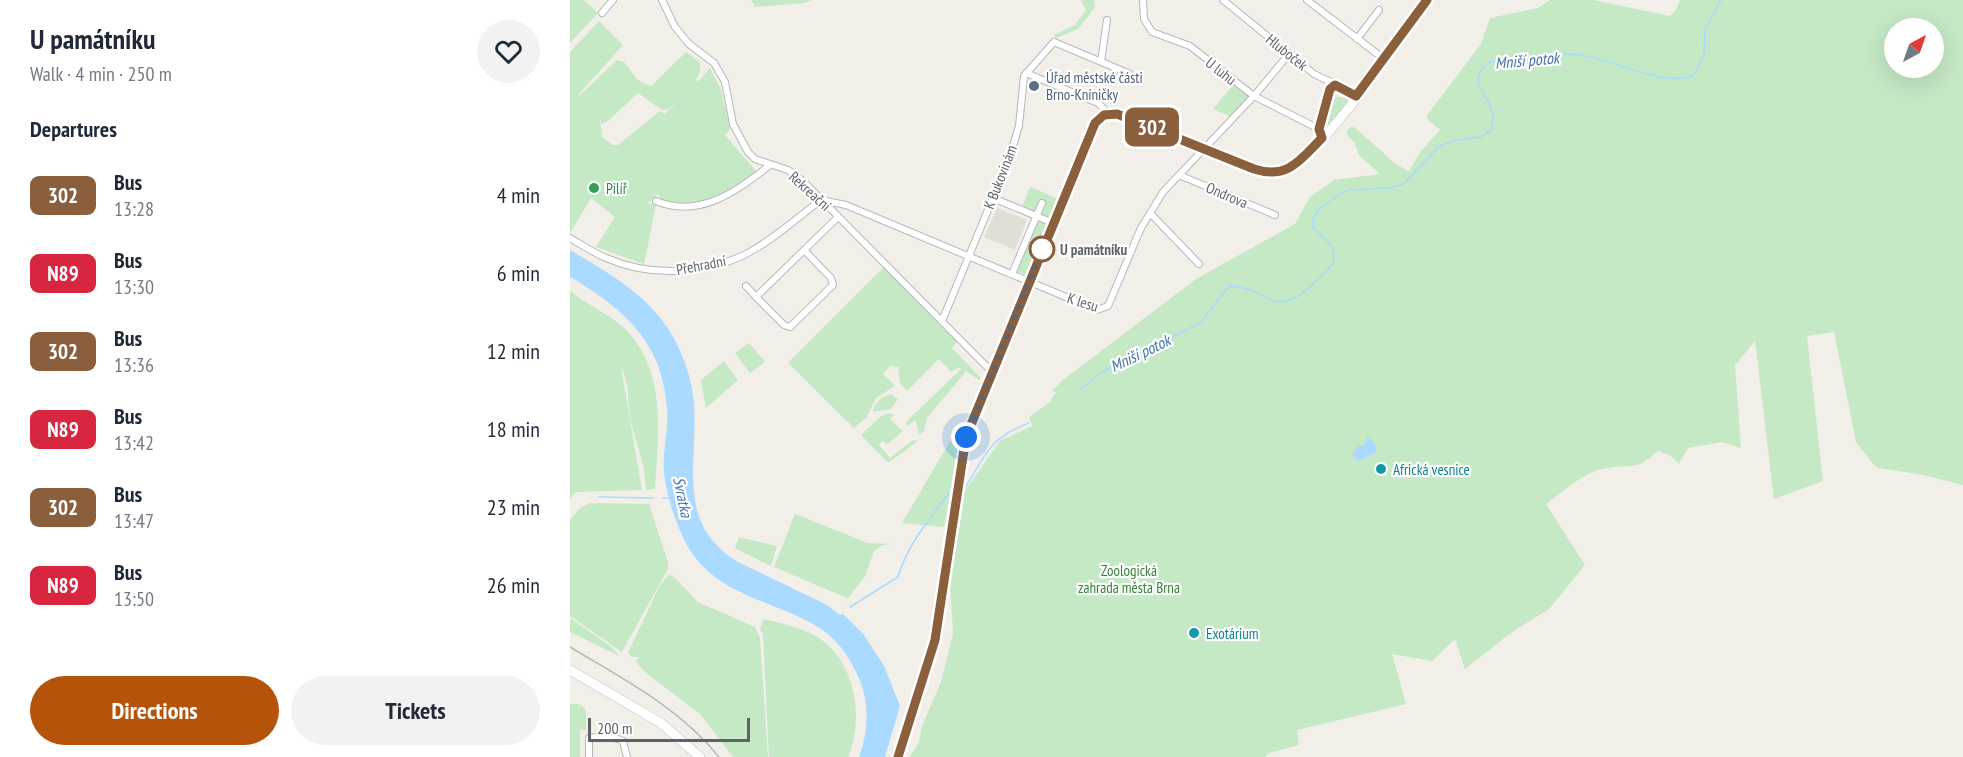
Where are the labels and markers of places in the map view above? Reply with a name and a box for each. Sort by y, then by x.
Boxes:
place label: Úřad městské části Brno-Kníničky [1046,68,1143,104]
marker: Úřad městské části Brno-Kníničky [1027,79,1041,93]
place label: Pilíř [606,179,628,198]
marker: Pilíř [587,181,601,195]
marker: U památníku [1029,236,1055,262]
place label: U památníku [1060,240,1127,259]
place label: Africká vesnice [1393,460,1470,479]
marker: Africká vesnice [1374,462,1388,476]
place label: Exotárium [1206,624,1259,643]
marker: Exotárium [1187,626,1201,640]

